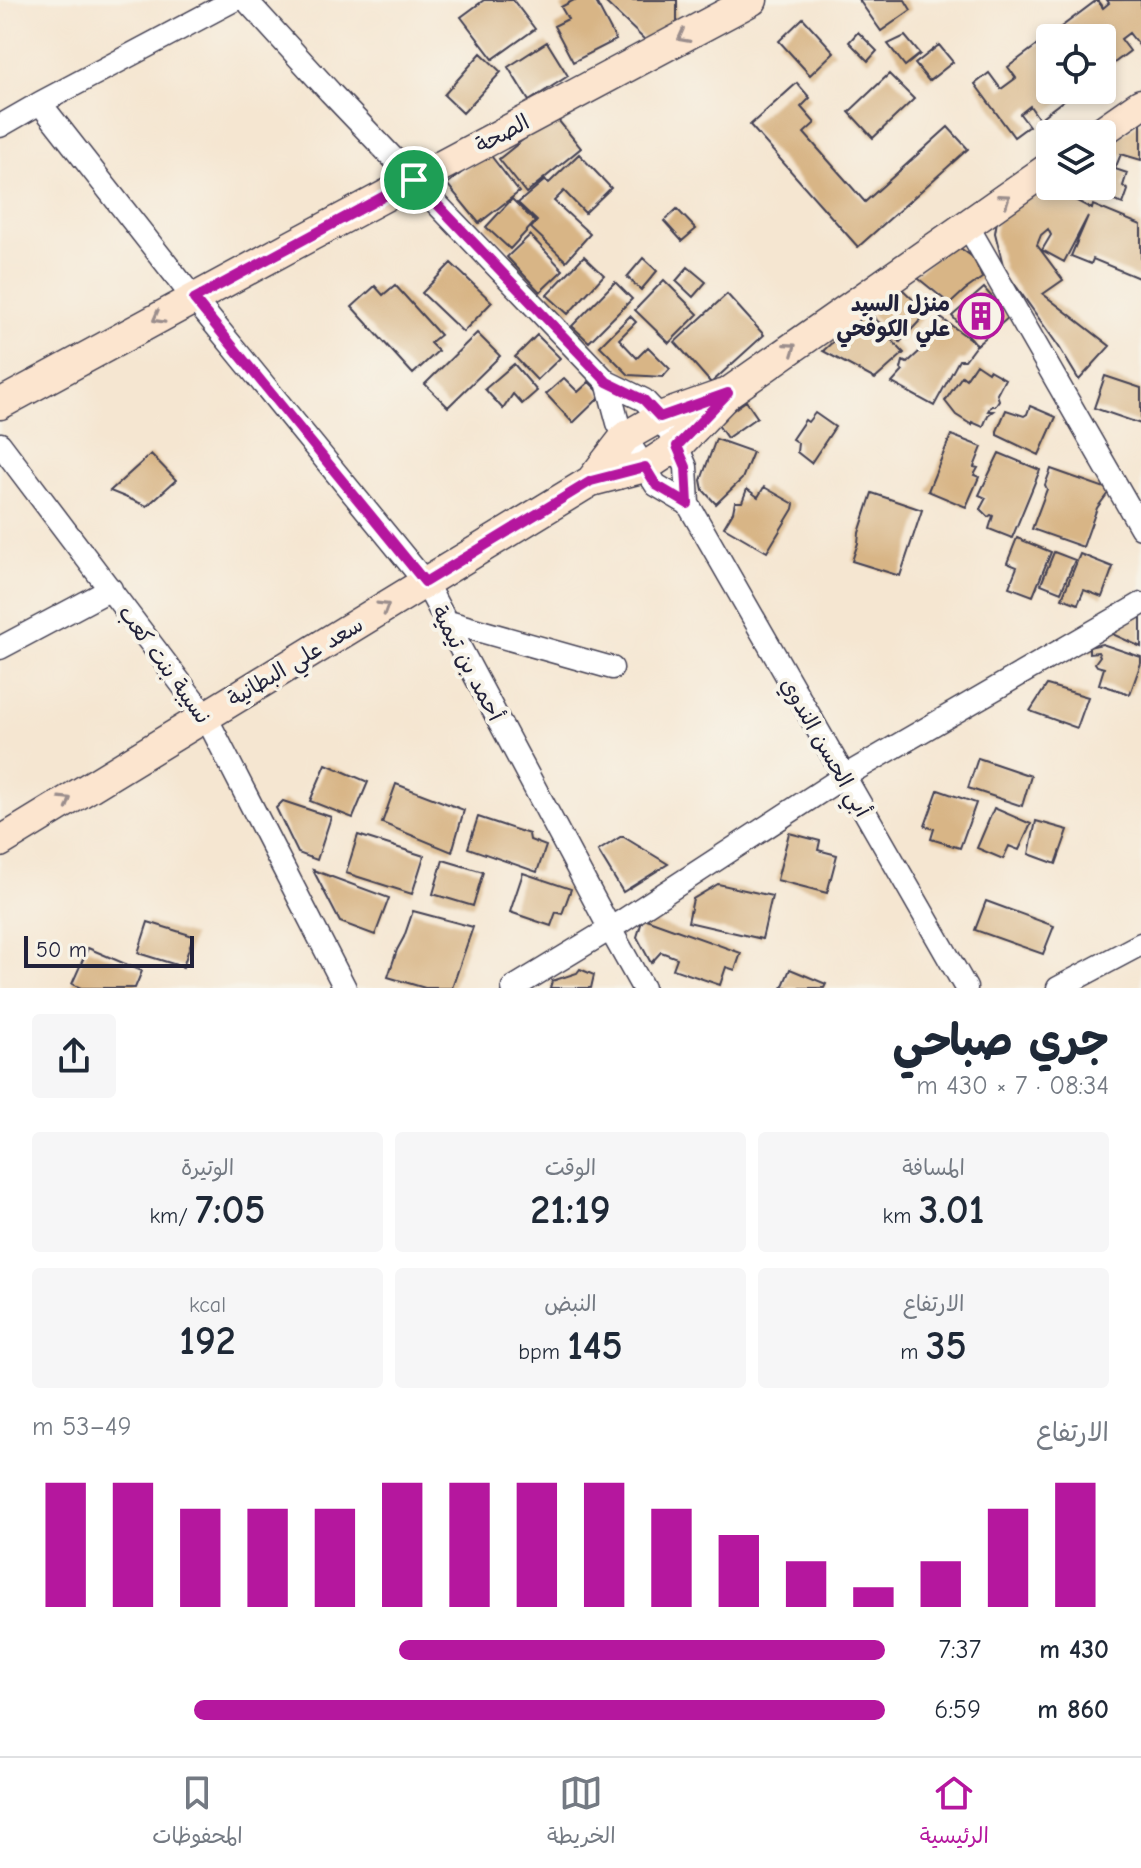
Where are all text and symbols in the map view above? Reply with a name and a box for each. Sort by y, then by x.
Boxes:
map controls [1036,24,1116,200]
button: locate [1036,24,1116,104]
one-way arrow [677,27,692,42]
street label: الصحة [471,109,534,159]
button: layers [1036,120,1116,200]
pin [380,146,448,214]
icon: arrive [392,158,436,202]
one-way arrow [996,194,1010,209]
place label: منزل السيد علي الكوفحي [836,291,950,348]
building icon: منزل السيد علي الكوفحي [957,292,1005,340]
one-way arrow [152,308,167,324]
one-way arrow [783,343,797,358]
street label: نسيبة بنت كعب [113,600,216,729]
one-way arrow [375,601,390,617]
street label: أحمد بن تيمية [426,601,510,726]
street label: سعد علي البطانية [223,611,371,718]
street label: أبي الحسن الندوي [770,673,877,825]
one-way arrow [57,795,72,811]
scale bar [24,932,194,968]
text: 50 m [36,937,87,963]
button: share [32,1014,116,1098]
text: جري صباحي [892,1015,1109,1066]
text: 08:34 · 7 × 430 m [916,1071,1109,1101]
text: الوتيرة [181,1155,234,1181]
text: الوقت [545,1155,596,1181]
text: المسافة [902,1155,965,1181]
text: 7:05 [195,1187,266,1233]
text: 21:19 [530,1187,611,1233]
text: 3.01 [919,1187,984,1233]
text: /km [149,1203,195,1229]
text: km [883,1203,919,1229]
text: النبض [544,1291,597,1317]
text: الارتفاع [903,1291,964,1317]
text: kcal [189,1292,226,1318]
text: 192 [179,1318,236,1364]
text: 145 [567,1323,623,1369]
text: 35 [926,1323,967,1369]
text: bpm [518,1339,567,1365]
text: m [900,1339,926,1365]
text: 49–53 m [32,1412,131,1442]
text: الارتفاع [1036,1418,1109,1448]
text: 7:37 [939,1635,981,1665]
text: 430 m [1039,1635,1109,1665]
text: 6:59 [934,1695,981,1725]
text: 860 m [1037,1695,1109,1725]
tab: المحفوظات [152,1771,243,1855]
tab: الخريطة [547,1771,616,1855]
tab: الرئيسية [920,1771,989,1855]

